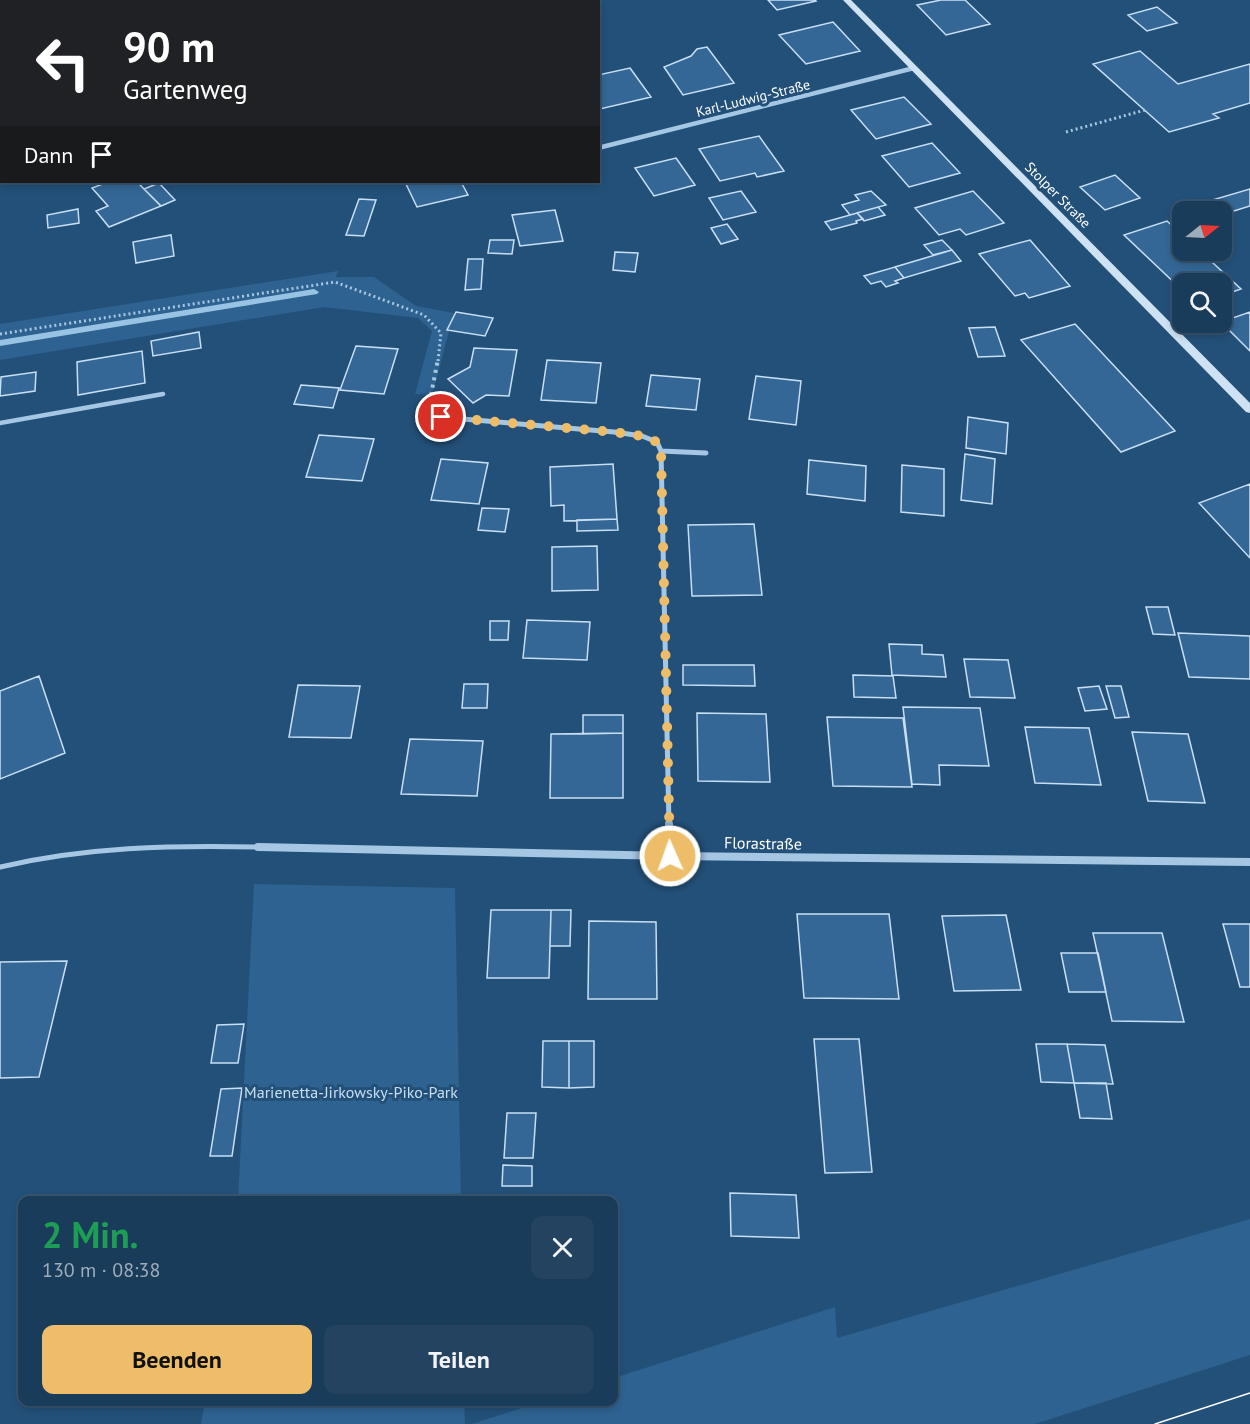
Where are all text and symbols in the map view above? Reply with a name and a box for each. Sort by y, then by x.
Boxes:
text: 90 m [123,19,215,74]
icon: left [24,24,102,102]
text: Gartenweg [123,72,248,106]
street label: Karl-Ludwig-Straße [694,75,812,121]
icon: arrive [85,138,118,171]
text: Dann [24,141,73,169]
street label: Stolper Straße [1021,158,1095,232]
north arrow [1172,201,1232,261]
map controls [1172,201,1232,333]
button: search [1172,273,1232,333]
pin [415,391,466,442]
icon: arrive [424,400,457,433]
position arrow [638,824,702,888]
street label: Florastraße [724,832,802,854]
park label: Marienetta-Jirkowsky-Piko-Park [244,1082,458,1102]
text: 2 Min. [42,1211,138,1258]
button: close [531,1216,594,1279]
text: 130 m · 08:38 [42,1257,160,1283]
button: Beenden [42,1325,312,1394]
button: Teilen [324,1325,594,1394]

